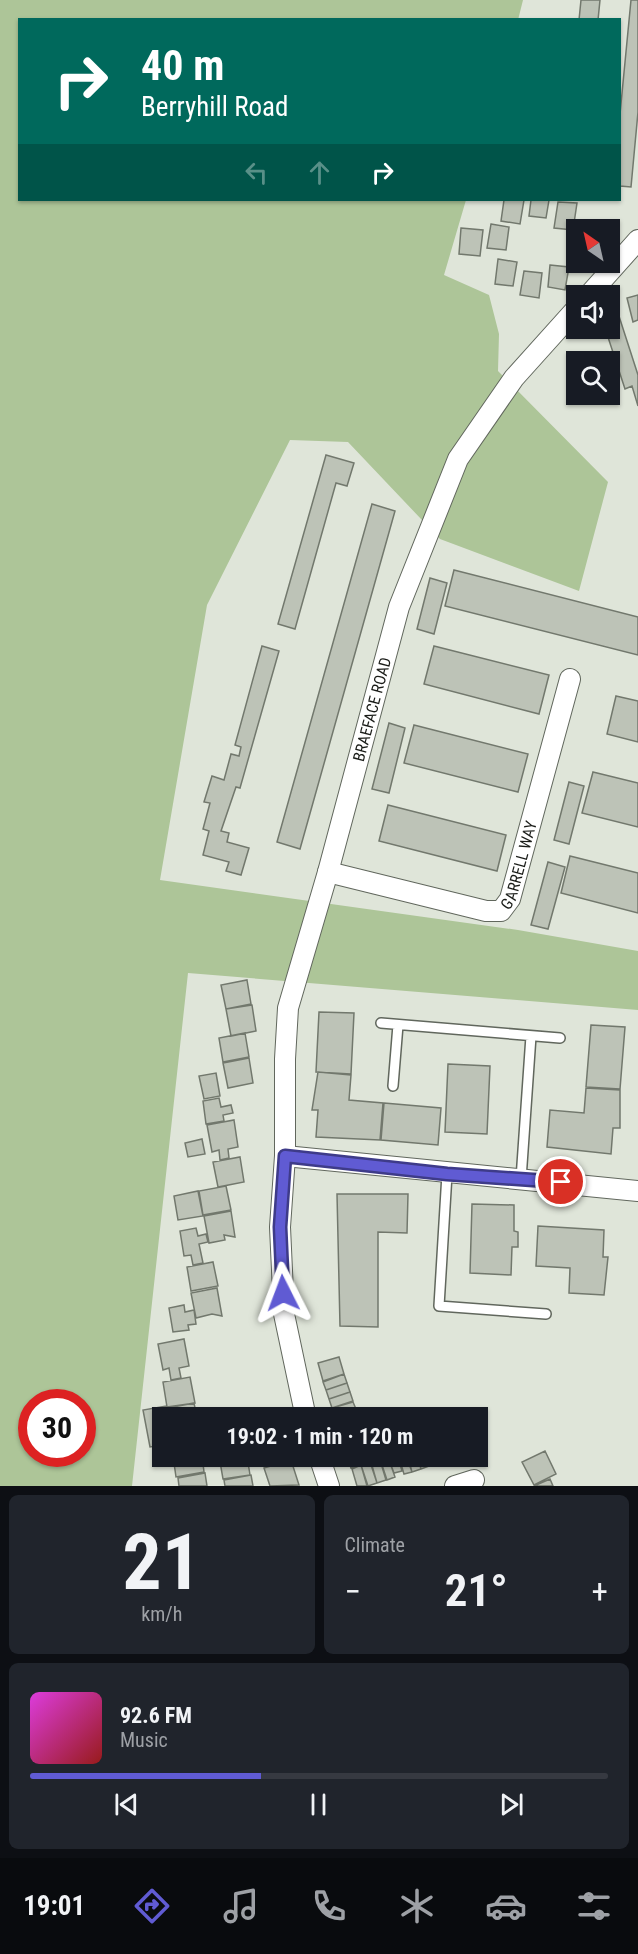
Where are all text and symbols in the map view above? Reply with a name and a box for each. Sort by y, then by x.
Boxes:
text: 40 m [141,41,224,90]
icon: right [42,42,120,120]
text: Berryhill Road [141,91,288,123]
icon: left [240,156,273,189]
icon: ahead [303,156,336,189]
icon: right [366,156,399,189]
north arrow [566,219,620,273]
map controls [566,219,620,405]
button: sound [566,285,620,339]
button: search [566,351,620,405]
street label: BRAEFACE ROAD [349,655,395,763]
street label: GARRELL WAY [497,818,541,913]
pin [535,1156,586,1207]
icon: arrive [544,1165,577,1198]
position arrow [251,1261,315,1325]
speed limit sign: 30 [18,1389,96,1467]
text: 19:02 · 1 min · 120 m [227,1424,413,1449]
text: 21 [122,1517,201,1608]
text: Climate [345,1533,405,1557]
text: 21° [445,1564,508,1617]
text: − [345,1572,361,1611]
text: + [592,1572,608,1611]
text: km/h [141,1602,182,1626]
text: 92.6 FM [120,1703,192,1728]
text: Music [120,1728,168,1752]
icon: previous [110,1788,143,1821]
icon: pause [302,1788,335,1821]
icon: next [495,1788,528,1821]
icon: directions [131,1885,173,1927]
icon: music [220,1885,262,1927]
icon: phone [308,1885,350,1927]
icon: climate [396,1885,438,1927]
icon: car [485,1885,527,1927]
icon: filters [573,1885,615,1927]
text: 19:01 [23,1890,85,1922]

